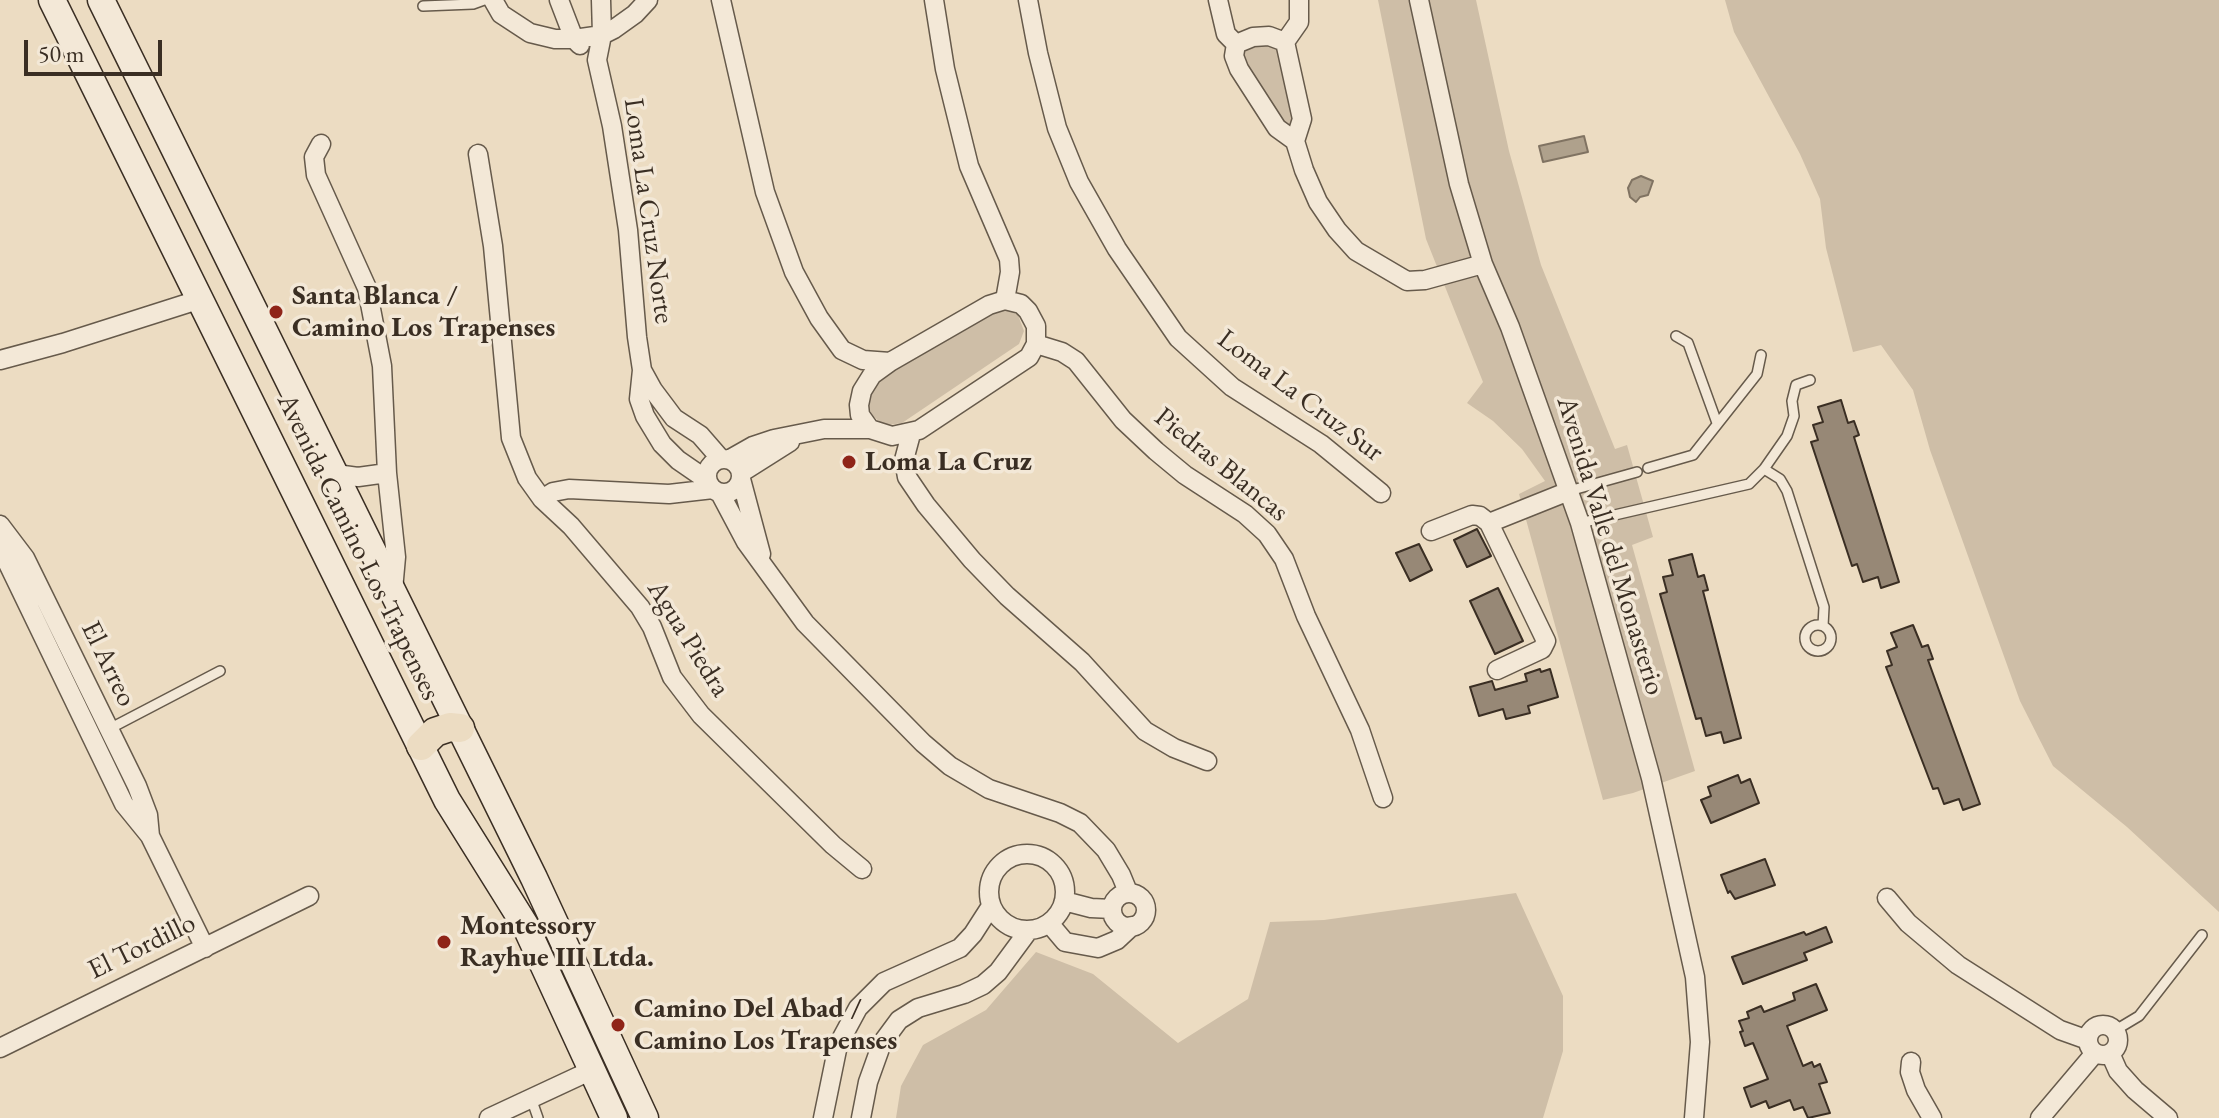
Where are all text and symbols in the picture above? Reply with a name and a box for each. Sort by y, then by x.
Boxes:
scale bar [28,24,166,74]
text: 50 m [38,38,85,69]
street label: Loma La Cruz Norte [616,96,680,326]
place label: Santa Blanca / Camino Los Trapenses [292,279,555,345]
marker: Santa Blanca / Camino Los Trapenses [267,303,285,321]
street label: Loma La Cruz Sur [1210,323,1390,469]
street label: Avenida Camino Los Trapenses [269,388,447,706]
street label: Avenida Valle del Monasterio [1549,393,1671,699]
street label: Piedras Blancas [1147,401,1295,529]
place label: Loma La Cruz [865,445,1032,479]
marker: Loma La Cruz [840,453,858,471]
street label: Agua Piedra [639,575,737,703]
street label: El Arreo [73,616,143,712]
street label: El Tordillo [83,907,201,987]
place label: Montessory Rayhue III Ltda. [460,909,654,975]
marker: Montessory Rayhue III Ltda. [435,933,453,951]
place label: Camino Del Abad / Camino Los Trapenses [634,992,897,1058]
marker: Camino Del Abad / Camino Los Trapenses [609,1016,627,1034]

